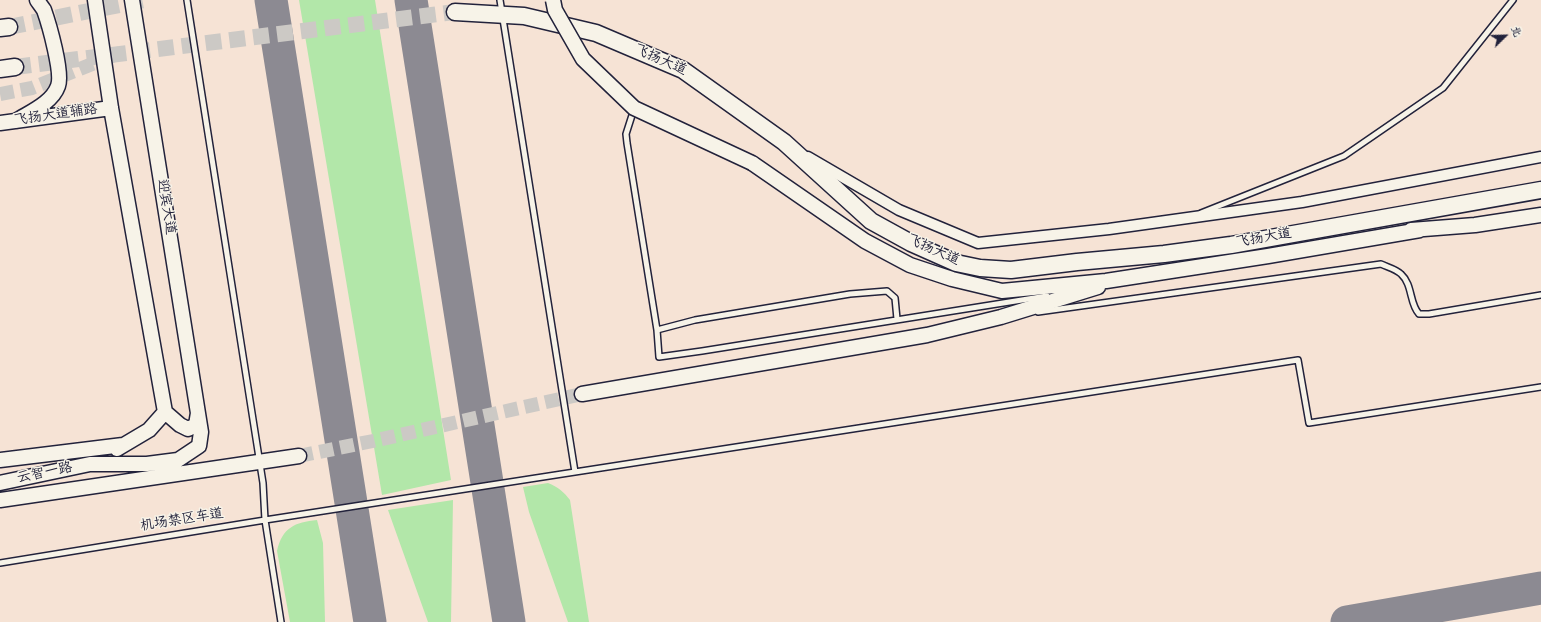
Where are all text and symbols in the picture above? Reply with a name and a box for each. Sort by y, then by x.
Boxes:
north arrow [1485,16,1525,56]
text: 北 [1506,23,1526,40]
street label: 飞扬大道 [631,42,689,80]
street label: 飞扬大道辅路 [13,102,99,130]
street label: 迎宾大道 [152,178,178,236]
street label: 飞扬大道 [1235,226,1293,252]
street label: 飞扬大道 [904,232,962,270]
street label: 云智一路 [16,460,74,488]
street label: 机场禁区车道 [139,506,225,536]

